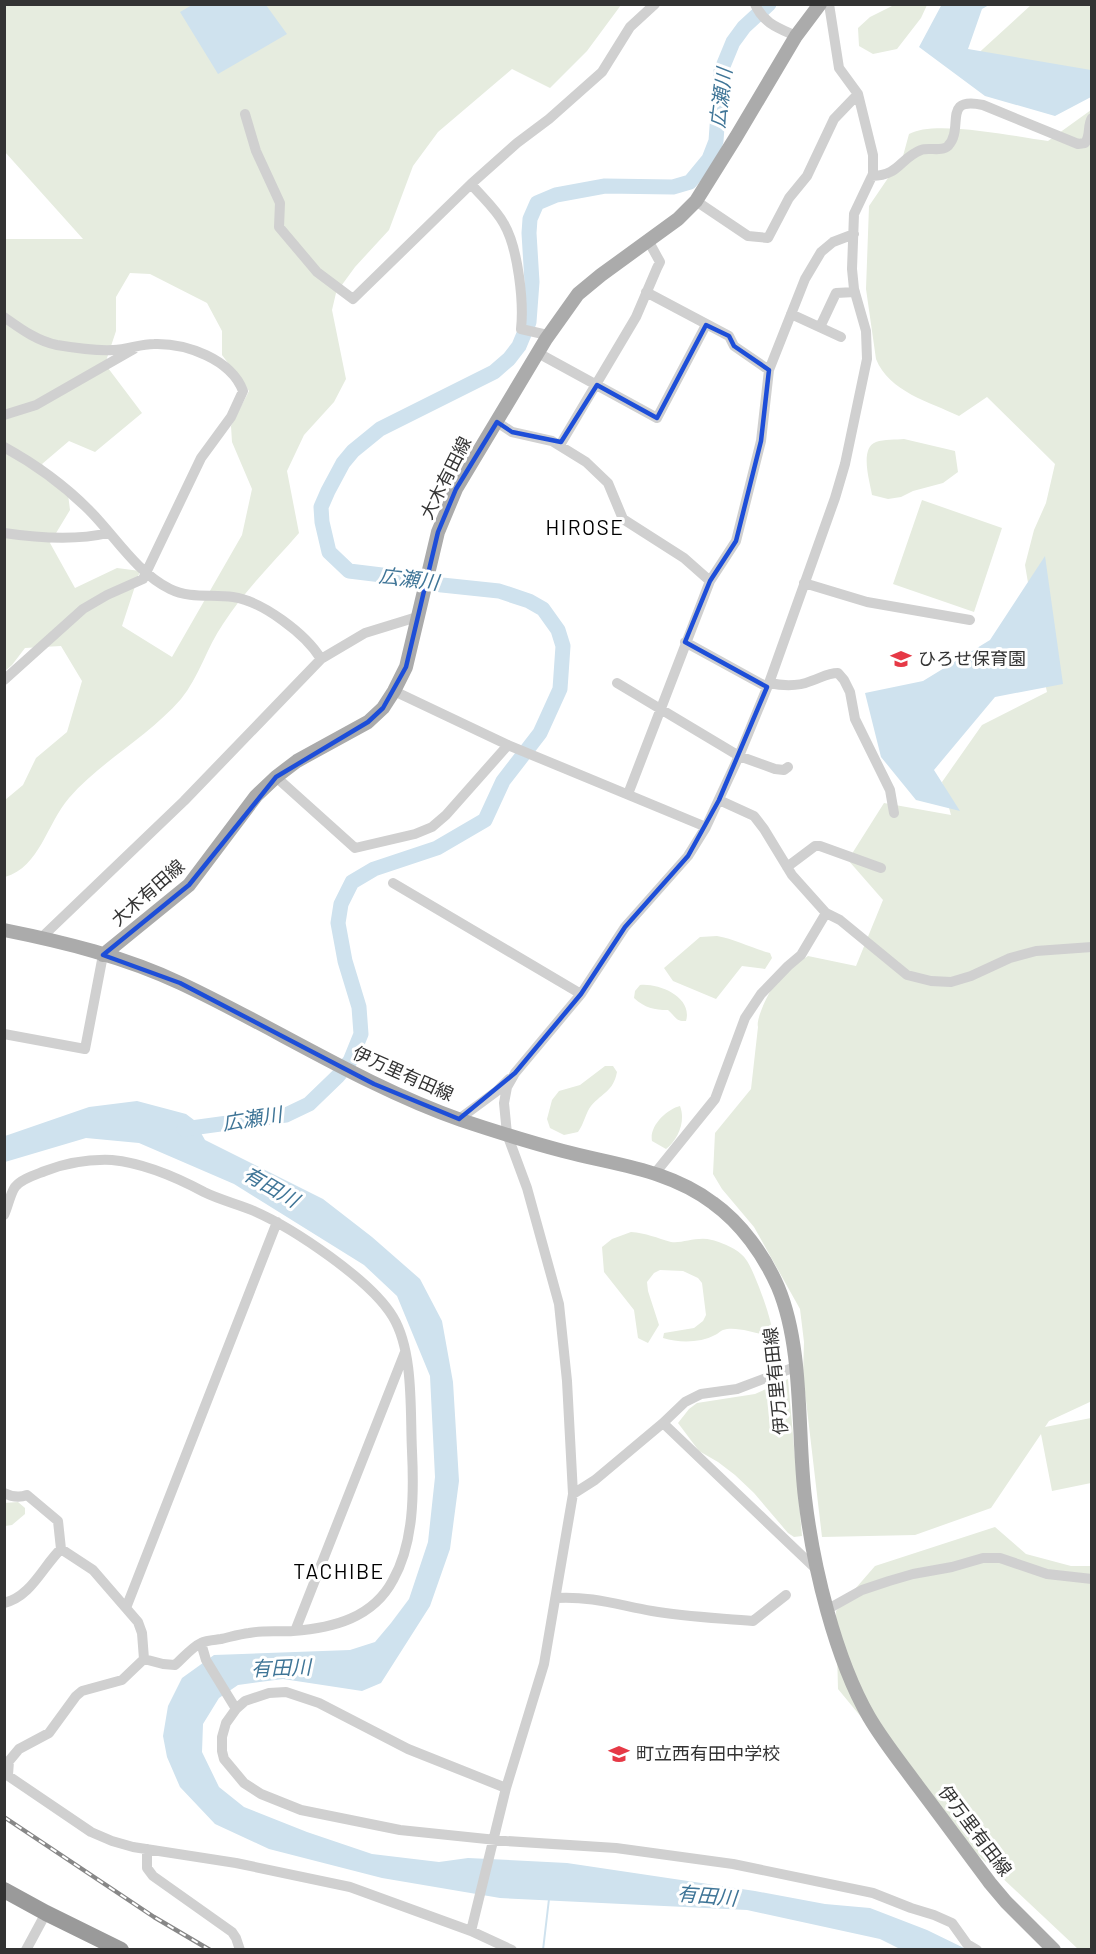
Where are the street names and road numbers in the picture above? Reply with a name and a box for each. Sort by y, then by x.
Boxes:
street label: 大木有田線 [415,432,475,523]
street label: 大木有田線 [106,854,189,930]
street label: 伊万里有田線 [350,1041,457,1105]
street label: 伊万里有田線 [758,1326,792,1436]
street label: 伊万里有田線 [935,1781,1017,1880]

